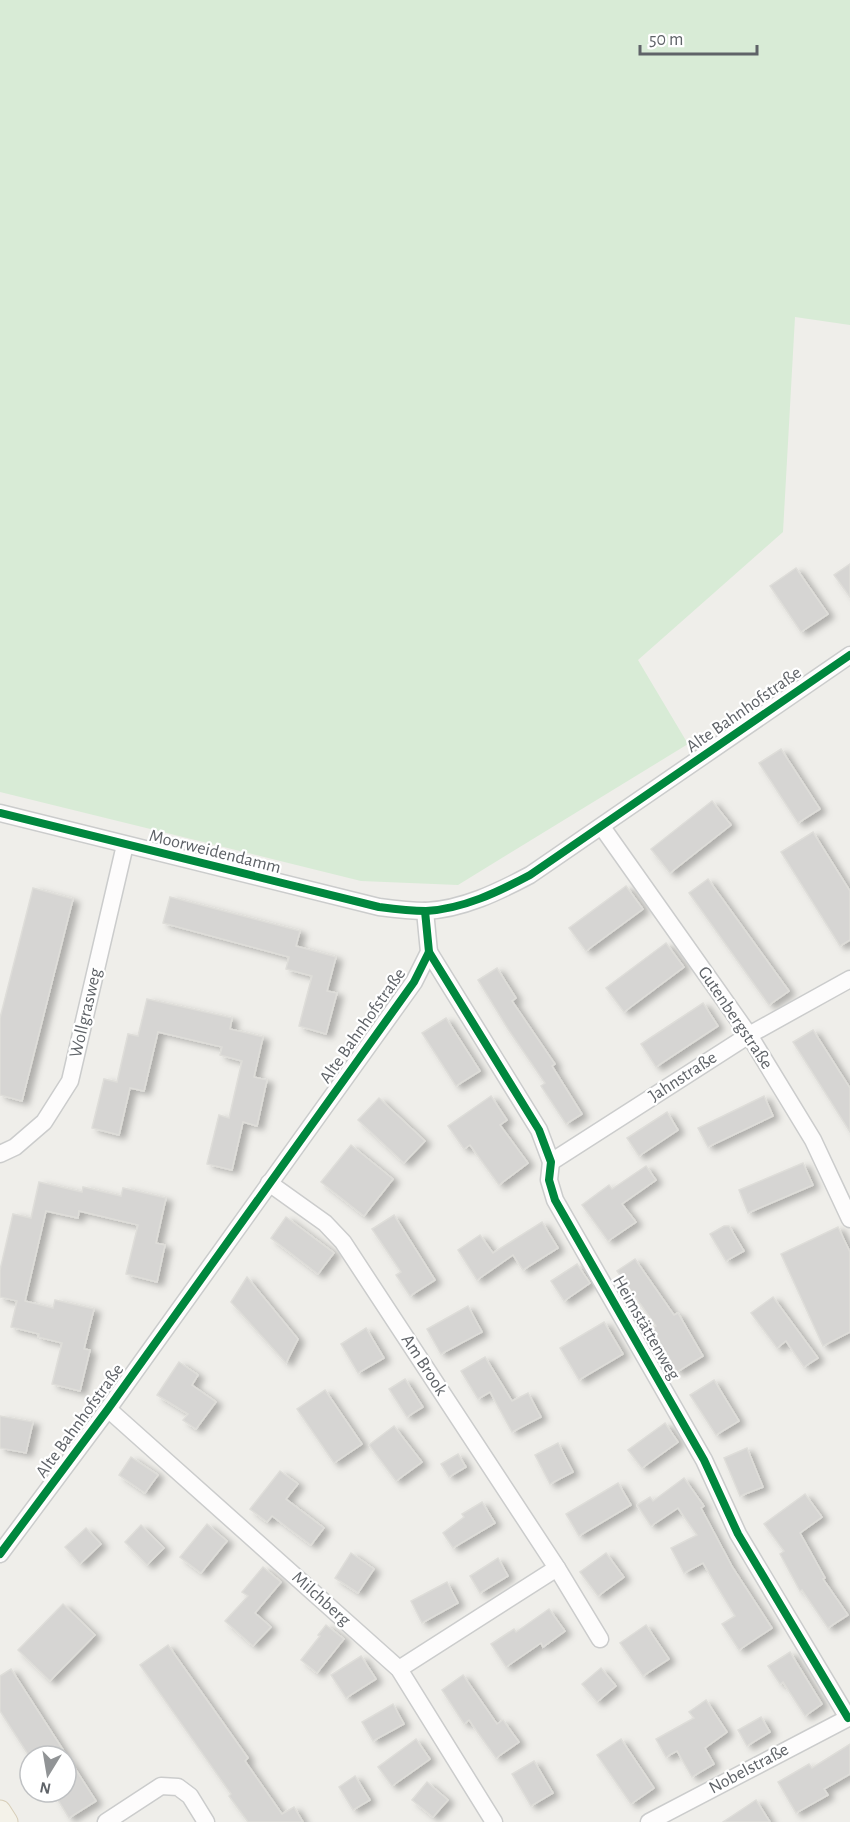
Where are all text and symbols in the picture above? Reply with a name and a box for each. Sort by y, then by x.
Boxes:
scale bar [640,18,757,56]
text: 50 m [649,31,683,49]
street label: Alte Bahnhofstraße [683,664,805,756]
street label: Moorweidendamm [147,827,283,877]
street label: Gutenbergstraße [694,963,776,1073]
street label: Alte Bahnhofstraße [317,965,409,1087]
street label: Wollgrasweg [67,966,105,1059]
street label: Jahnstraße [646,1049,720,1105]
street label: Heimstättenweg [609,1273,683,1383]
street label: Am Brook [398,1331,451,1399]
street label: Alte Bahnhofstraße [33,1361,127,1481]
street label: Milchberg [288,1568,354,1630]
street label: Nobelstraße [706,1741,792,1797]
north arrow [18,1744,78,1804]
text: N [38,1779,52,1797]

